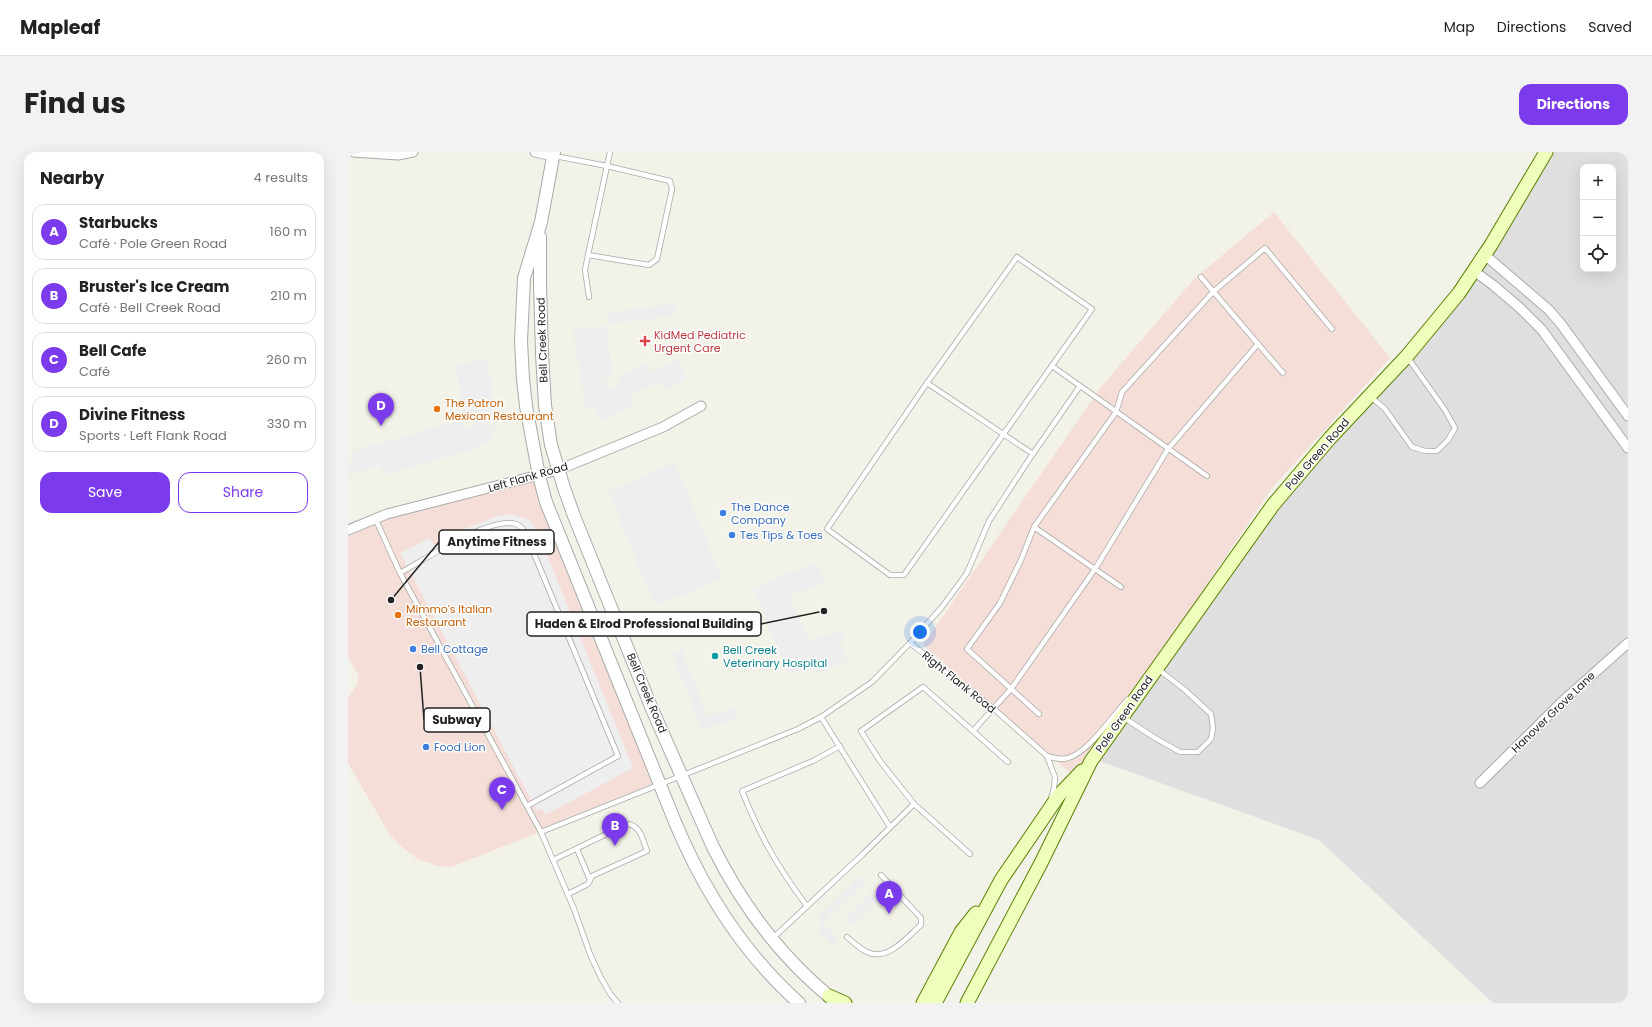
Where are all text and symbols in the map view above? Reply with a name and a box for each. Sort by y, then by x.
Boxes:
text: Mapleaf [20,14,100,41]
text: Map [1444,17,1475,37]
text: Directions [1497,17,1566,37]
text: Saved [1588,17,1632,37]
text: Find us [24,84,126,123]
button: Directions [1519,84,1628,125]
map controls [1580,164,1616,272]
button: + [1580,164,1616,200]
text: Nearby [40,166,104,190]
text: 4 results [254,168,308,187]
button: − [1580,200,1616,236]
text: Starbucks [79,212,158,233]
text: A [49,222,59,241]
text: 160 m [270,222,307,241]
text: Café · Pole Green Road [79,234,227,253]
button: locate [1580,236,1616,272]
text: Bruster's Ice Cream [79,276,229,297]
text: B [50,286,58,305]
text: 210 m [270,286,307,305]
street label: Bell Creek Road [533,297,551,383]
text: Café · Bell Creek Road [79,298,221,317]
place label: KidMed Pediatric Urgent Care [654,327,746,356]
marker: KidMed Pediatric Urgent Care [639,335,651,347]
text: Bell Cafe [79,340,146,361]
text: C [49,350,59,369]
text: 260 m [266,350,307,369]
text: Café [79,362,110,381]
pin: D [368,393,394,426]
place label: The Patron Mexican Restaurant [445,395,554,424]
text: Divine Fitness [79,404,186,425]
marker: The Patron Mexican Restaurant [432,404,442,414]
text: D [49,414,59,433]
text: 330 m [267,414,307,433]
street label: Pole Green Road [1281,415,1353,493]
text: Sports · Left Flank Road [79,426,227,445]
street label: Left Flank Road [486,458,570,496]
button: Save [40,472,170,513]
button: Share [178,472,308,513]
place label: The Dance Company [731,499,790,528]
marker: The Dance Company [718,508,728,518]
place label: Tes Tips & Toes [740,527,823,543]
callout: Anytime Fitness [439,530,554,554]
marker: Tes Tips & Toes [727,530,737,540]
text: Anytime Fitness [447,533,547,550]
place label: Mimmo's Italian Restaurant [406,601,492,630]
marker: Mimmo's Italian Restaurant [393,610,403,620]
callout: Haden & Elrod Professional Building [527,612,761,636]
text: Haden & Elrod Professional Building [535,615,753,632]
your location [910,622,930,642]
place label: Bell Cottage [421,641,488,657]
place label: Bell Creek Veterinary Hospital [723,642,827,671]
marker: Bell Cottage [408,644,418,654]
street label: Right Flank Road [919,647,999,717]
street label: Bell Creek Road [623,651,671,735]
marker: Bell Creek Veterinary Hospital [710,651,720,661]
street label: Hanover Grove Lane [1508,668,1599,756]
street label: Pole Green Road [1091,672,1157,756]
callout: Subway [424,708,490,732]
text: Subway [432,711,482,728]
place label: Food Lion [434,739,486,755]
marker: Food Lion [421,742,431,752]
pin: C [489,777,515,810]
pin: B [602,813,628,846]
pin: A [876,881,902,914]

